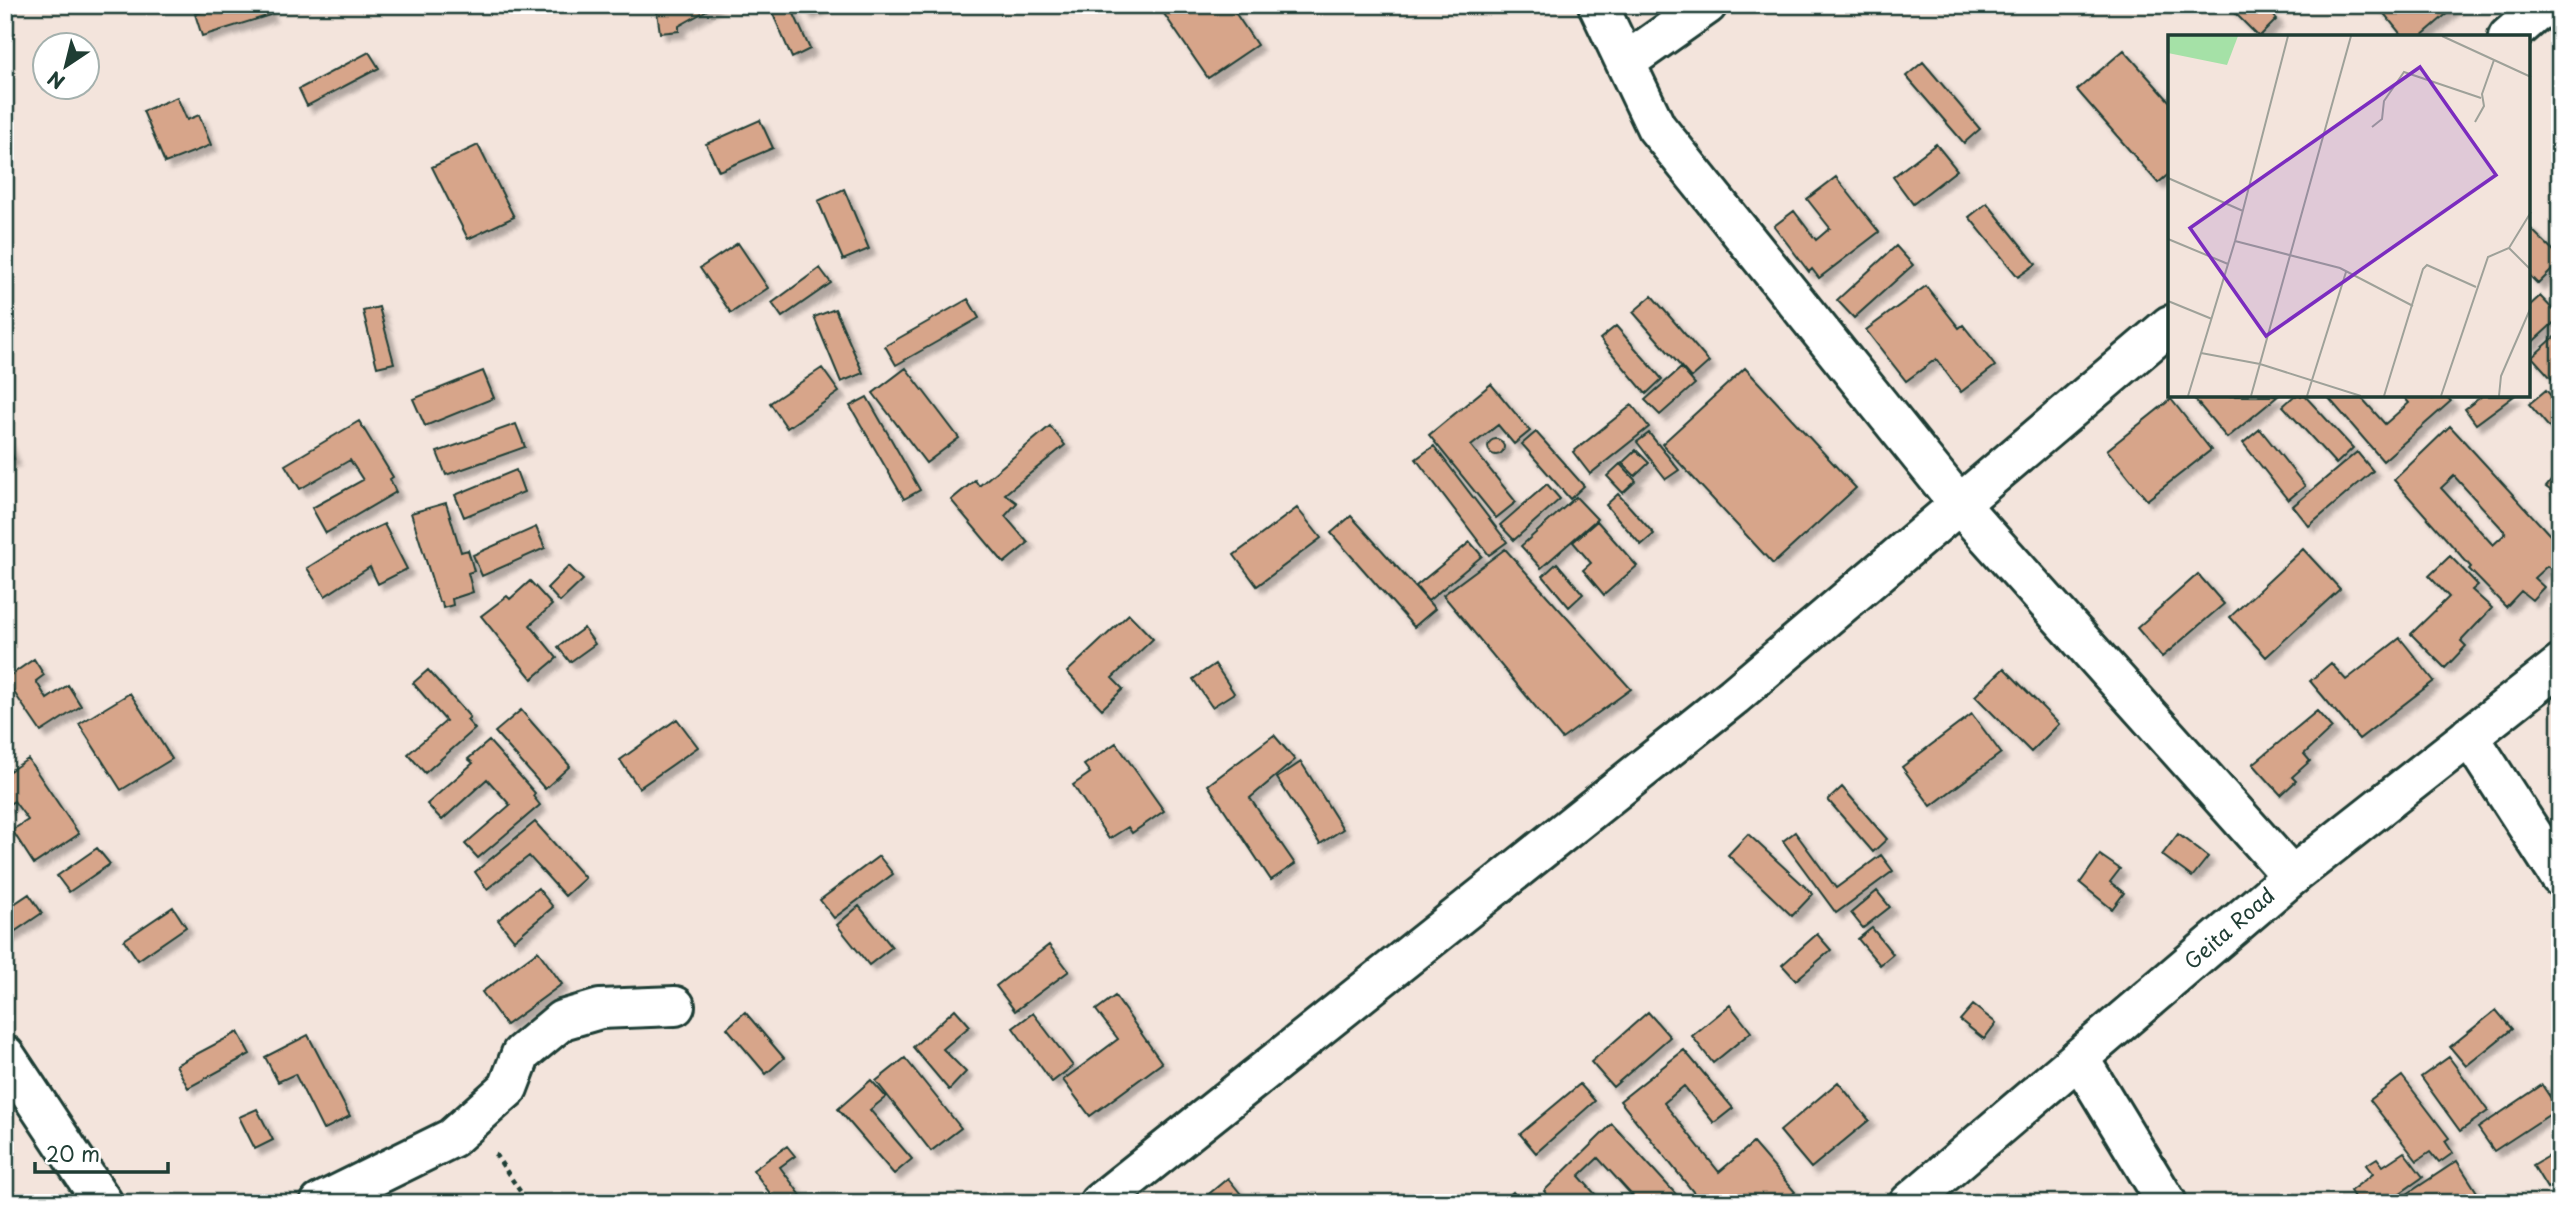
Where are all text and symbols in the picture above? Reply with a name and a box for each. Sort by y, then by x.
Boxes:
north arrow [32,32,102,102]
inset map [2168,35,2530,397]
text: N [41,65,70,97]
street label: Geita Road [2176,879,2281,976]
scale bar [35,1131,168,1175]
text: 20 m [46,1137,100,1169]

